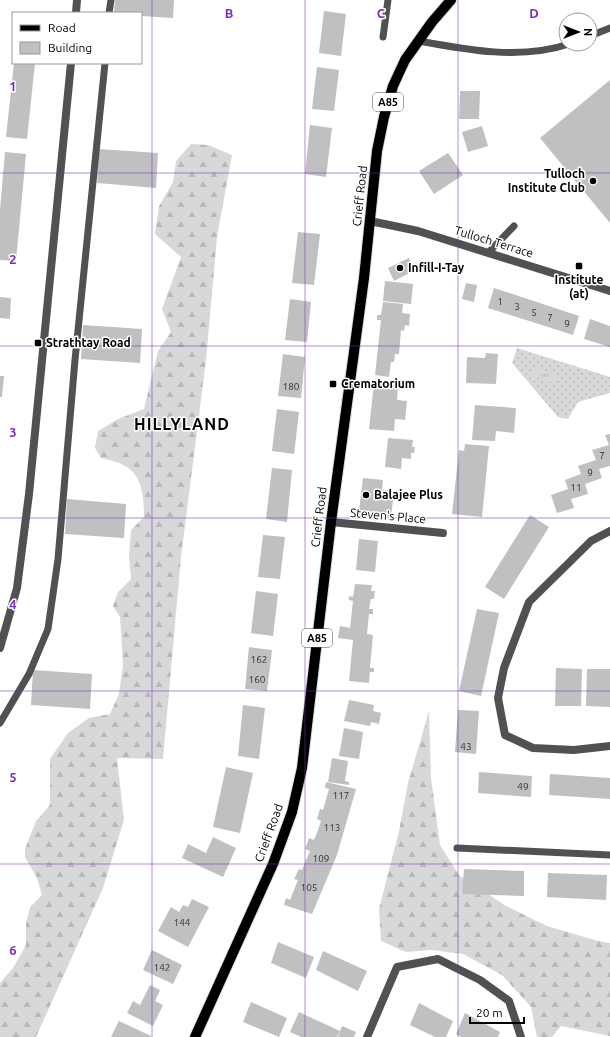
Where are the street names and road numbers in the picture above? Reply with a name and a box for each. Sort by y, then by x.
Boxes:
road number: A85 [373,93,403,111]
street label: Crieff Road [350,165,369,227]
street label: Tulloch Terrace [453,223,535,260]
street label: Crieff Road [308,486,329,548]
street label: Steven's Place [350,506,427,525]
road number: A85 [302,629,332,647]
street label: Crieff Road [252,802,285,864]

